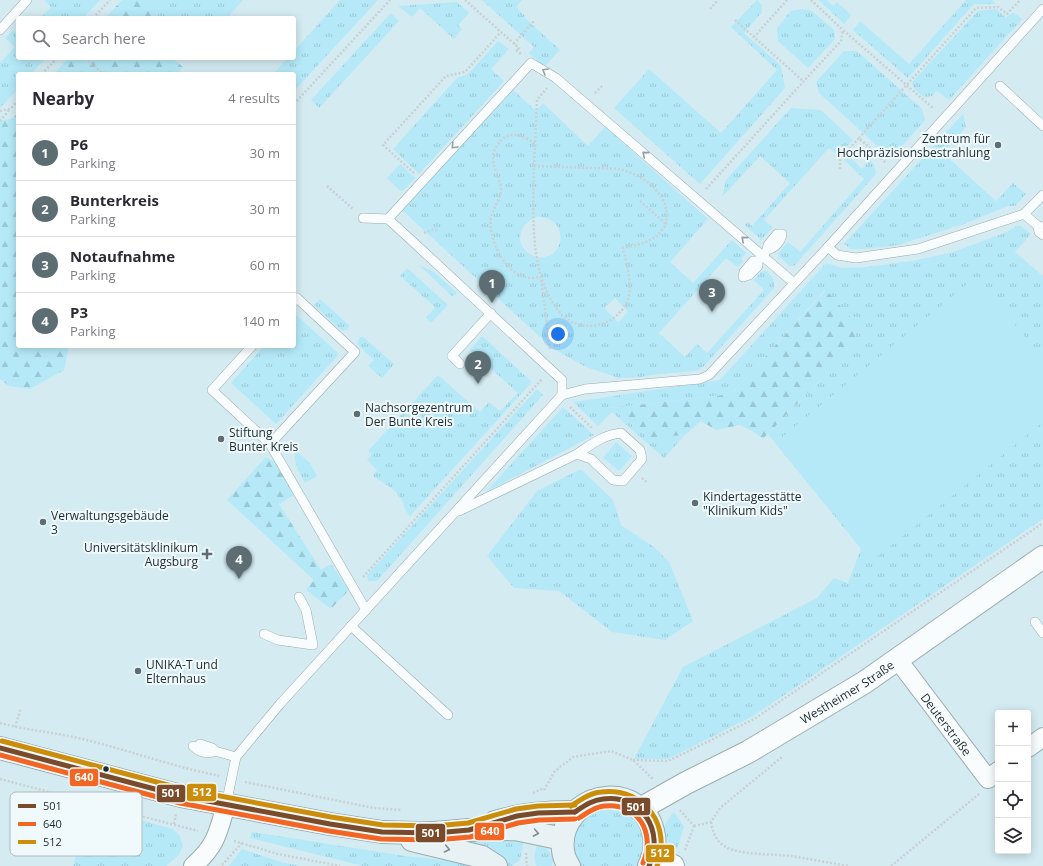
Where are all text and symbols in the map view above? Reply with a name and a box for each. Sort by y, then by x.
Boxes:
search box [16,16,296,60]
icon: search [30,27,52,49]
text: Search here [62,28,146,48]
one-way arrow [542,69,549,76]
text: Nearby [32,87,94,110]
text: 4 results [228,89,280,107]
place label: Zentrum für Hochpräzisionsbestrahlung [837,130,990,161]
text: P6 [70,134,88,154]
marker: Zentrum für Hochpräzisionsbestrahlung [993,140,1003,150]
one-way arrow [451,141,459,149]
text: 1 [41,144,49,162]
text: 30 m [250,144,280,162]
one-way arrow [643,152,650,159]
text: Parking [70,154,116,172]
text: Bunterkreis [70,190,159,210]
text: 2 [41,200,49,218]
text: 30 m [250,200,280,218]
text: Parking [70,210,116,228]
one-way arrow [741,237,748,244]
text: Notaufnahme [70,246,175,266]
text: 3 [41,256,49,274]
text: 60 m [250,256,280,274]
text: Parking [70,266,116,284]
pin: 1 [479,270,505,303]
pin: 3 [699,279,725,312]
text: P3 [70,302,88,322]
text: 4 [41,312,49,330]
text: 140 m [242,312,280,330]
text: Parking [70,322,116,340]
your location [548,324,568,344]
pin: 2 [465,351,491,384]
place label: Nachsorgezentrum Der Bunte Kreis [365,399,472,430]
marker: Nachsorgezentrum Der Bunte Kreis [352,409,362,419]
place label: Stiftung Bunter Kreis [229,424,299,455]
marker: Stiftung Bunter Kreis [216,434,226,444]
place label: Kindertagesstätte "Klinikum Kids" [703,488,802,519]
marker: Kindertagesstätte "Klinikum Kids" [690,498,700,508]
place label: Verwaltungsgebäude 3 [51,507,169,538]
marker: Verwaltungsgebäude 3 [38,517,48,527]
place label: Universitätsklinikum Augsburg [84,539,198,570]
pin: 4 [226,546,252,579]
marker: Universitätsklinikum Augsburg [201,548,213,560]
place label: UNIKA-T und Elternhaus [146,656,218,687]
street label: Westheimer Straße [797,656,897,727]
marker: UNIKA-T und Elternhaus [133,666,143,676]
street label: Deuterstraße [917,689,976,759]
map controls [995,710,1031,854]
button: + [995,710,1031,746]
button: − [995,746,1031,782]
unlabelled marker [101,764,111,774]
line badge: 640 [69,768,99,787]
text: 640 [75,769,93,784]
button: locate [995,782,1031,818]
line badge: 512 [186,783,217,802]
line badge: 501 [156,784,186,803]
text: 512 [193,784,211,799]
text: 501 [162,785,180,800]
legend [10,792,142,856]
line badge: 501 [621,797,651,816]
text: 501 [43,798,62,813]
text: 501 [627,799,645,814]
text: 640 [43,816,62,831]
button: layers [995,818,1031,854]
line badge: 640 [474,822,505,841]
line badge: 501 [415,823,446,843]
text: 640 [481,823,499,838]
text: 501 [422,825,440,840]
one-way arrow [533,828,539,837]
text: 512 [43,834,62,849]
line badge: 512 [645,844,675,863]
one-way arrow [444,845,450,853]
text: 512 [651,845,669,860]

